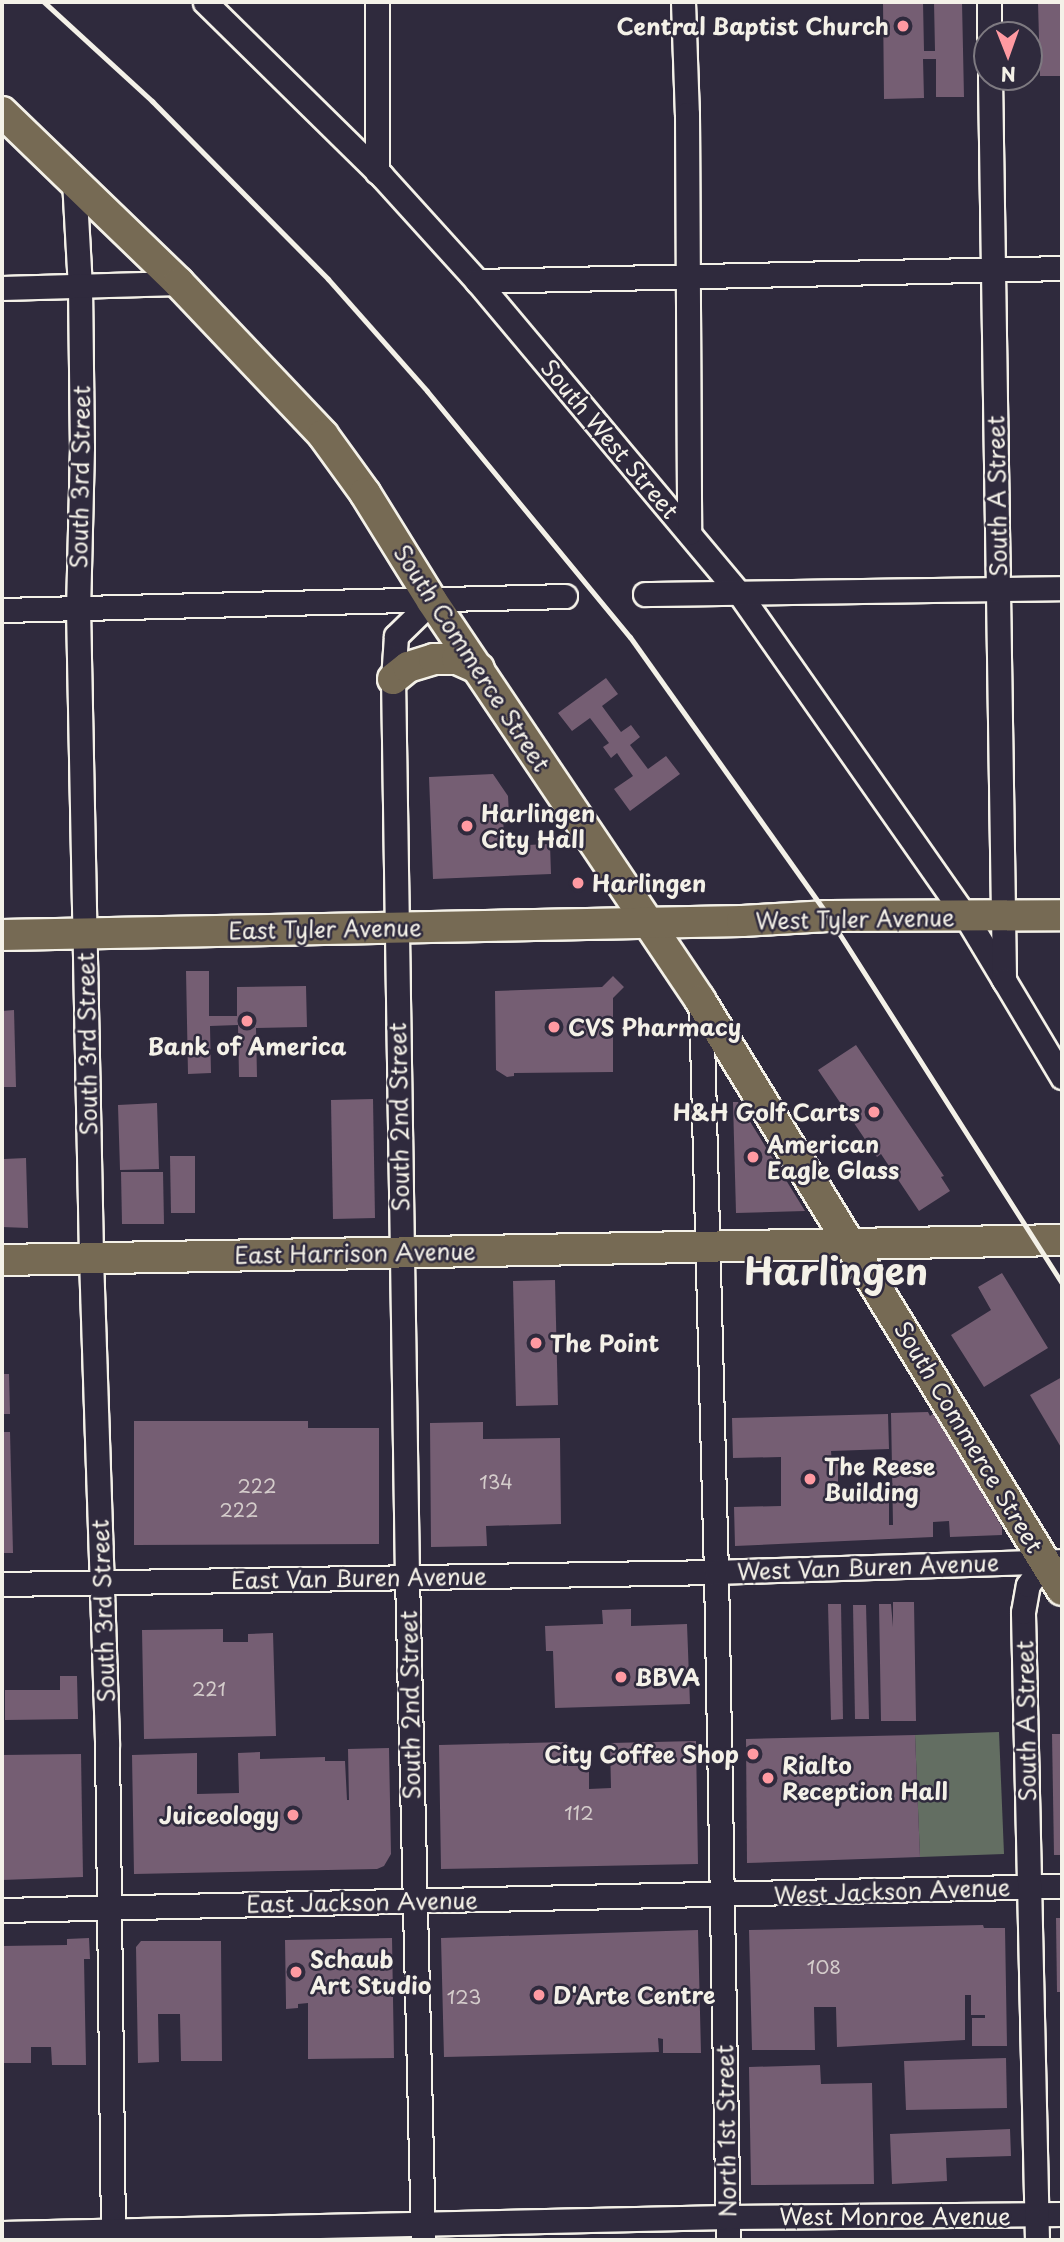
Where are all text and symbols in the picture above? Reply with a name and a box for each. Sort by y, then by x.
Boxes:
place label: Central Baptist Church [614,12,889,40]
marker: Central Baptist Church [895,18,911,34]
north arrow [973,21,1043,91]
text: N [1001,61,1016,89]
street label: South West Street [535,353,685,525]
street label: South 3rd Street [65,384,95,570]
street label: South A Street [982,414,1012,578]
street label: South Commerce Street [388,539,556,777]
place label: Harlingen City Hall [481,799,595,853]
marker: Harlingen City Hall [459,818,475,834]
place label: Harlingen [592,869,706,897]
marker: Harlingen [570,875,586,891]
street label: West Tyler Avenue [754,903,956,935]
street label: East Tyler Avenue [227,913,423,945]
street label: South 3rd Street [72,951,102,1137]
marker: Bank of America [239,1013,255,1029]
place label: CVS Pharmacy [568,1013,744,1041]
marker: CVS Pharmacy [546,1019,562,1035]
street label: South 2nd Street [384,1022,414,1212]
place label: Bank of America [148,1032,346,1060]
place label: H&H Golf Carts [673,1098,860,1126]
marker: H&H Golf Carts [866,1104,882,1120]
place label: American Eagle Glass [767,1130,900,1184]
marker: American Eagle Glass [745,1149,761,1165]
street label: East Harrison Avenue [236,1237,474,1269]
district label: Harlingen [744,1248,928,1292]
street label: South Commerce Street [889,1316,1049,1558]
place label: The Point [550,1329,660,1357]
marker: The Point [528,1335,544,1351]
place label: The Reese Building [824,1452,937,1506]
house number: 134 [479,1471,513,1493]
marker: The Reese Building [802,1471,818,1487]
house number: 222 [238,1475,276,1497]
house number: 222 [220,1499,258,1521]
street label: South 3rd Street [86,1518,120,1704]
street label: West Van Buren Avenue [736,1549,1000,1585]
street label: East Van Buren Avenue [231,1562,487,1594]
street label: South 2nd Street [395,1610,425,1800]
street label: South A Street [1011,1639,1041,1803]
place label: BBVA [635,1663,700,1691]
marker: BBVA [613,1669,629,1685]
house number: 221 [192,1678,226,1700]
place label: City Coffee Shop [541,1740,739,1768]
marker: City Coffee Shop [745,1746,761,1762]
place label: Rialto Reception Hall [782,1751,948,1805]
marker: Rialto Reception Hall [760,1770,776,1786]
place label: Juiceology [159,1801,279,1829]
house number: 112 [564,1802,594,1824]
marker: Juiceology [285,1807,301,1823]
street label: West Jackson Avenue [774,1873,1010,1909]
street label: East Jackson Avenue [247,1886,477,1918]
place label: Schaub Art Studio [310,1945,433,1999]
house number: 108 [807,1956,841,1978]
marker: Schaub Art Studio [288,1964,304,1980]
place label: D'Arte Centre [553,1981,716,2009]
house number: 123 [447,1986,481,2008]
marker: D'Arte Centre [531,1987,547,2003]
street label: North 1st Street [711,2041,741,2221]
street label: West Monroe Avenue [779,2202,1011,2230]

